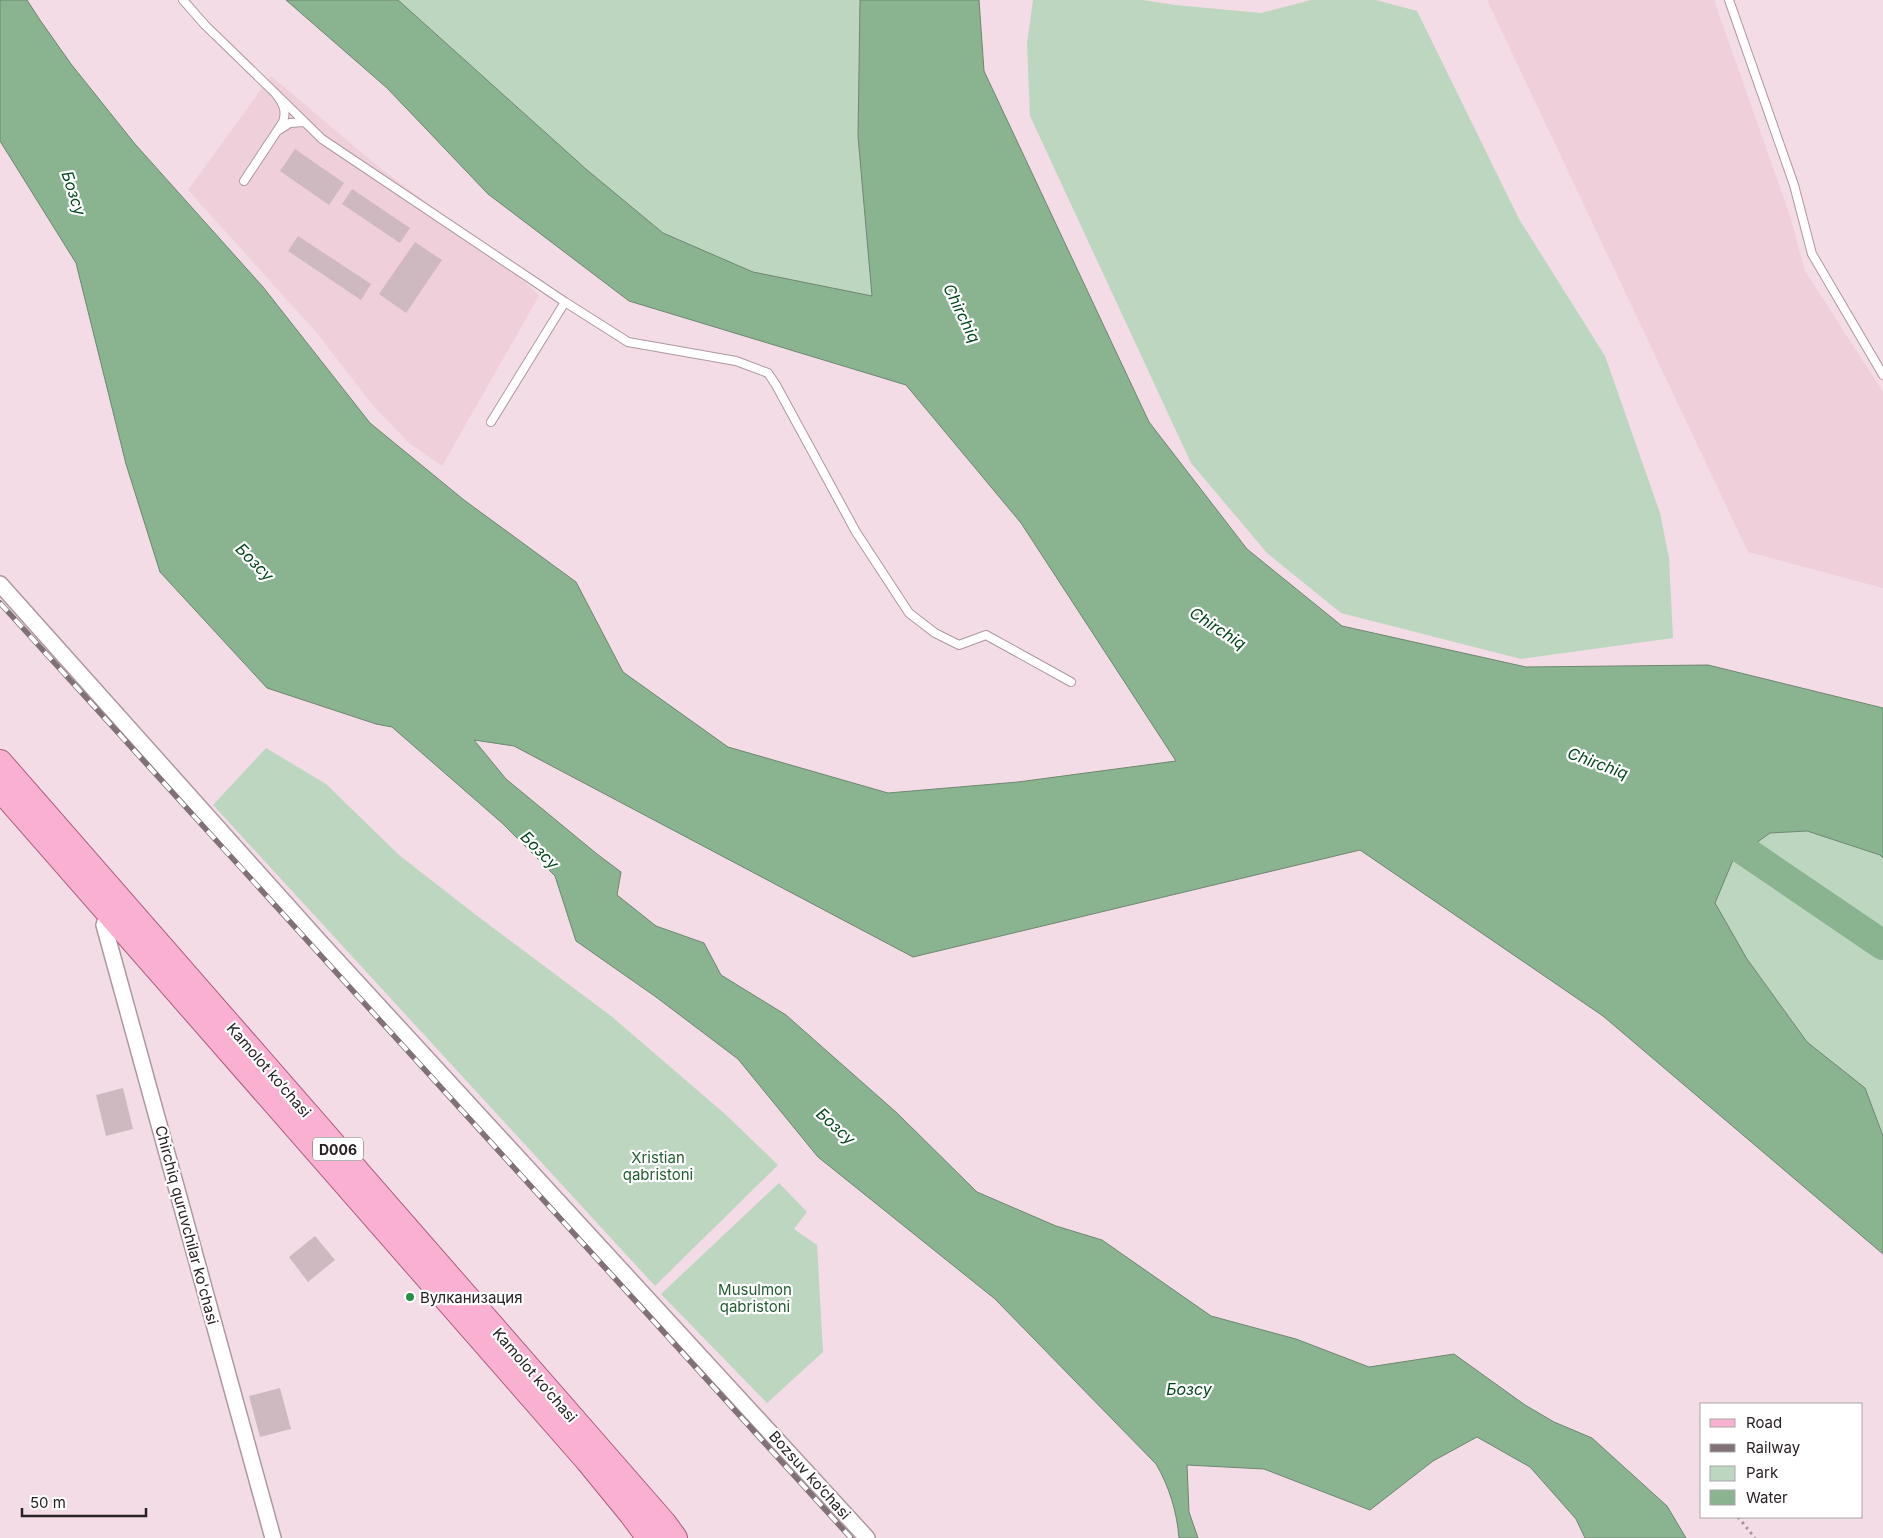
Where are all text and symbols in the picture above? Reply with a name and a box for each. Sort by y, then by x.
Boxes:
water label: Бозсу [57,168,91,219]
water label: Chirchiq [939,280,985,346]
water label: Бозсу [232,539,279,586]
water label: Chirchiq [1186,602,1250,654]
water label: Chirchiq [1565,743,1631,783]
water label: Бозсу [517,827,564,874]
street label: Kamolot ko‘chasi [223,1019,315,1121]
water label: Бозсу [812,1103,860,1149]
street label: Chirchiq quruvchilar ko'chasi [151,1123,223,1327]
road number: D006 [313,1138,363,1160]
park label: Xristian qabristoni [623,1148,693,1184]
park label: Musulmon qabristoni [718,1280,792,1316]
place label: Вулканизация [420,1288,522,1307]
marker: Вулканизация [404,1291,416,1303]
street label: Kamolot ko‘chasi [489,1324,581,1426]
water label: Бозсу [1166,1379,1213,1399]
legend [1700,1403,1863,1518]
text: Road [1746,1413,1782,1432]
street label: Bozsuv ko‘chasi [765,1427,855,1523]
text: Railway [1746,1438,1801,1457]
text: Park [1746,1463,1779,1482]
scale bar [22,1486,146,1518]
text: Water [1746,1488,1788,1507]
text: 50 m [30,1493,66,1512]

